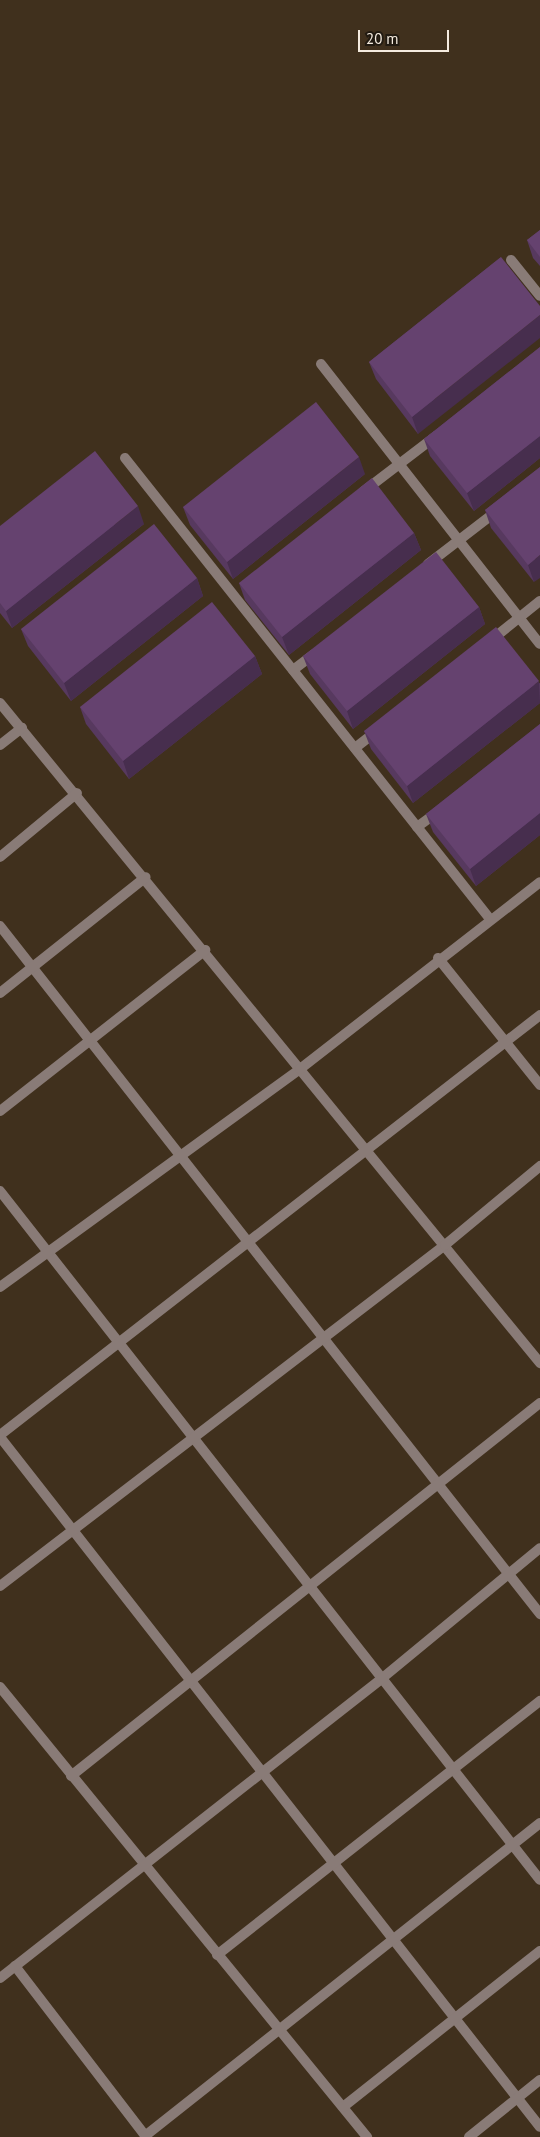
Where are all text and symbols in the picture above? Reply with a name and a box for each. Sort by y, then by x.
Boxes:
scale bar [360,20,451,52]
text: 20 m [366,29,399,48]

